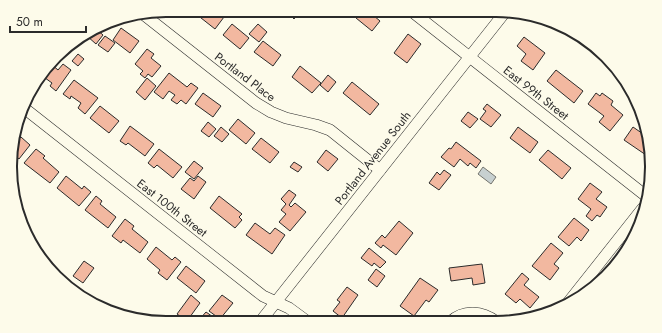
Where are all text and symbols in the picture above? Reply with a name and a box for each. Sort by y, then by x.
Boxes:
scale bar [10,8,86,34]
text: 50 m [16,13,43,31]
street label: Portland Place [211,48,279,106]
street label: East 99th Street [499,62,573,124]
street label: Portland Avenue South [331,107,415,209]
street label: East 100th Street [133,175,211,241]

